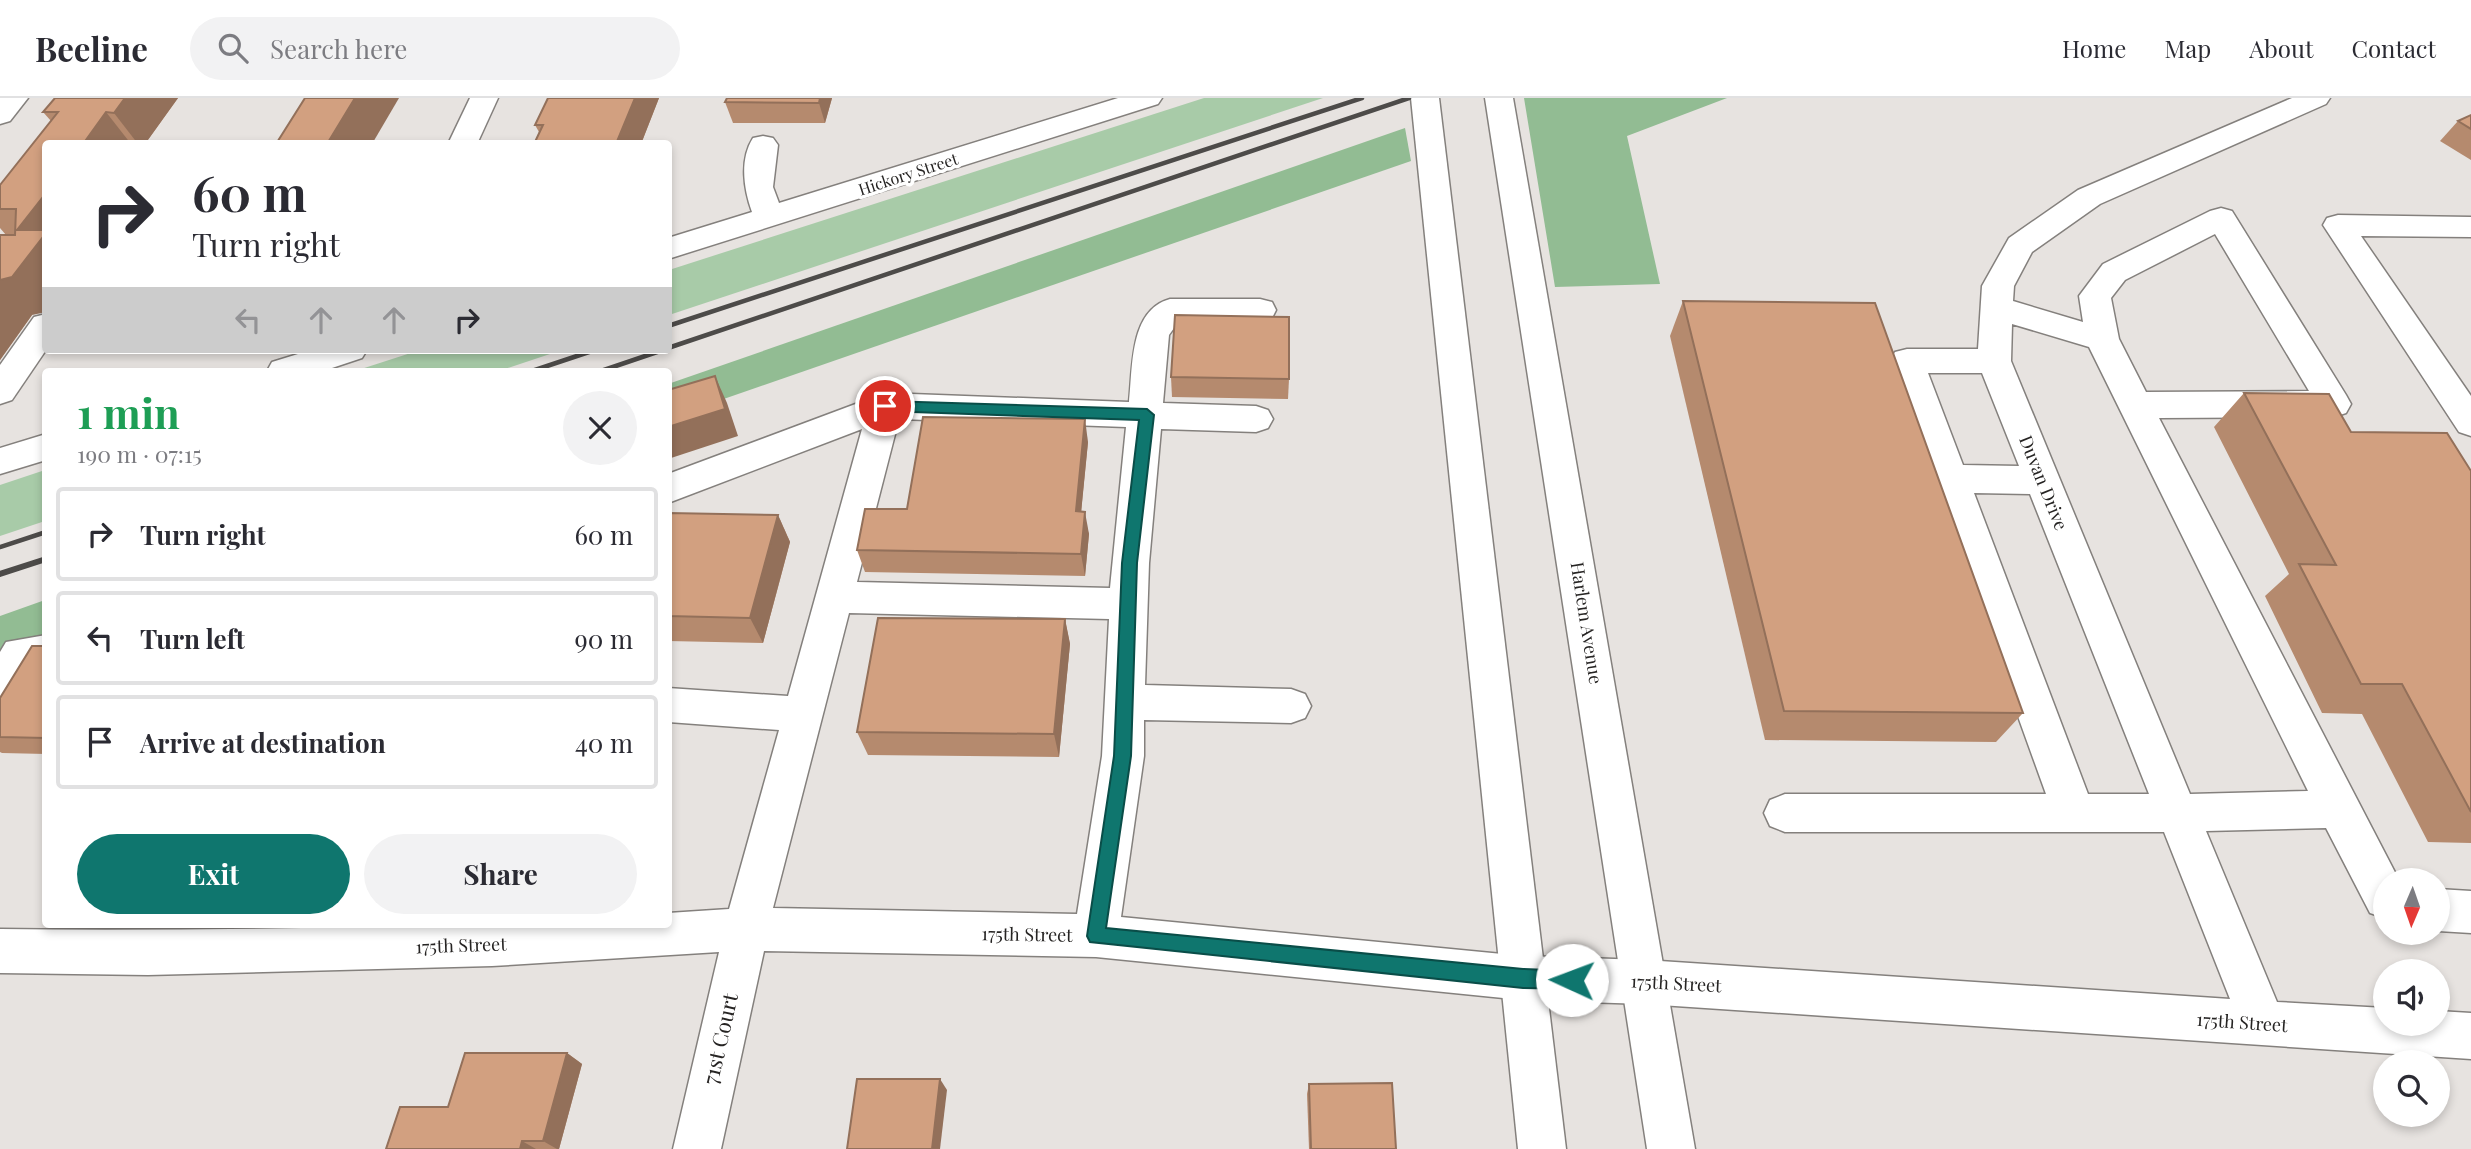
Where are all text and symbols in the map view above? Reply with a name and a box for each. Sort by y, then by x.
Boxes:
search box [190,17,680,80]
text: Beeline [35,26,148,70]
icon: search [214,29,252,67]
text: Search here [270,31,407,66]
text: Home [2062,32,2126,64]
text: Map [2164,32,2211,64]
text: About [2249,32,2313,64]
text: Contact [2351,32,2436,64]
street label: Hickory Street [855,147,961,199]
text: 60 m [192,159,307,224]
icon: right [77,168,168,259]
text: Turn right [192,222,340,265]
icon: left [229,301,267,339]
icon: ahead [302,301,340,339]
icon: ahead [375,301,413,339]
icon: right [448,301,486,339]
pin [855,376,915,436]
text: 1 min [77,384,180,440]
icon: arrive [866,387,904,425]
button: close [563,391,637,465]
street label: Duvan Drive [2014,432,2074,534]
text: 190 m · 07:15 [77,438,202,469]
icon: right [81,515,119,553]
text: Turn right [140,517,266,552]
text: 60 m [574,517,633,552]
street label: Harlem Avenue [1565,560,1608,686]
icon: left [81,619,119,657]
text: Turn left [140,621,245,656]
text: 90 m [575,621,633,656]
icon: arrive [81,723,119,761]
text: Arrive at destination [140,725,386,760]
text: 40 m [575,725,633,760]
button: Exit [77,834,350,914]
button: Share [364,834,637,914]
north arrow [2373,868,2450,945]
map controls [2373,868,2450,1127]
street label: 175th Street [981,921,1073,947]
street label: 175th Street [415,931,508,959]
position arrow [1535,943,1609,1017]
button: sound [2373,959,2450,1036]
street label: 175th Street [1630,969,1723,997]
street label: 71st Court [695,990,743,1087]
street label: 175th Street [2196,1007,2289,1037]
button: search [2373,1050,2450,1127]

